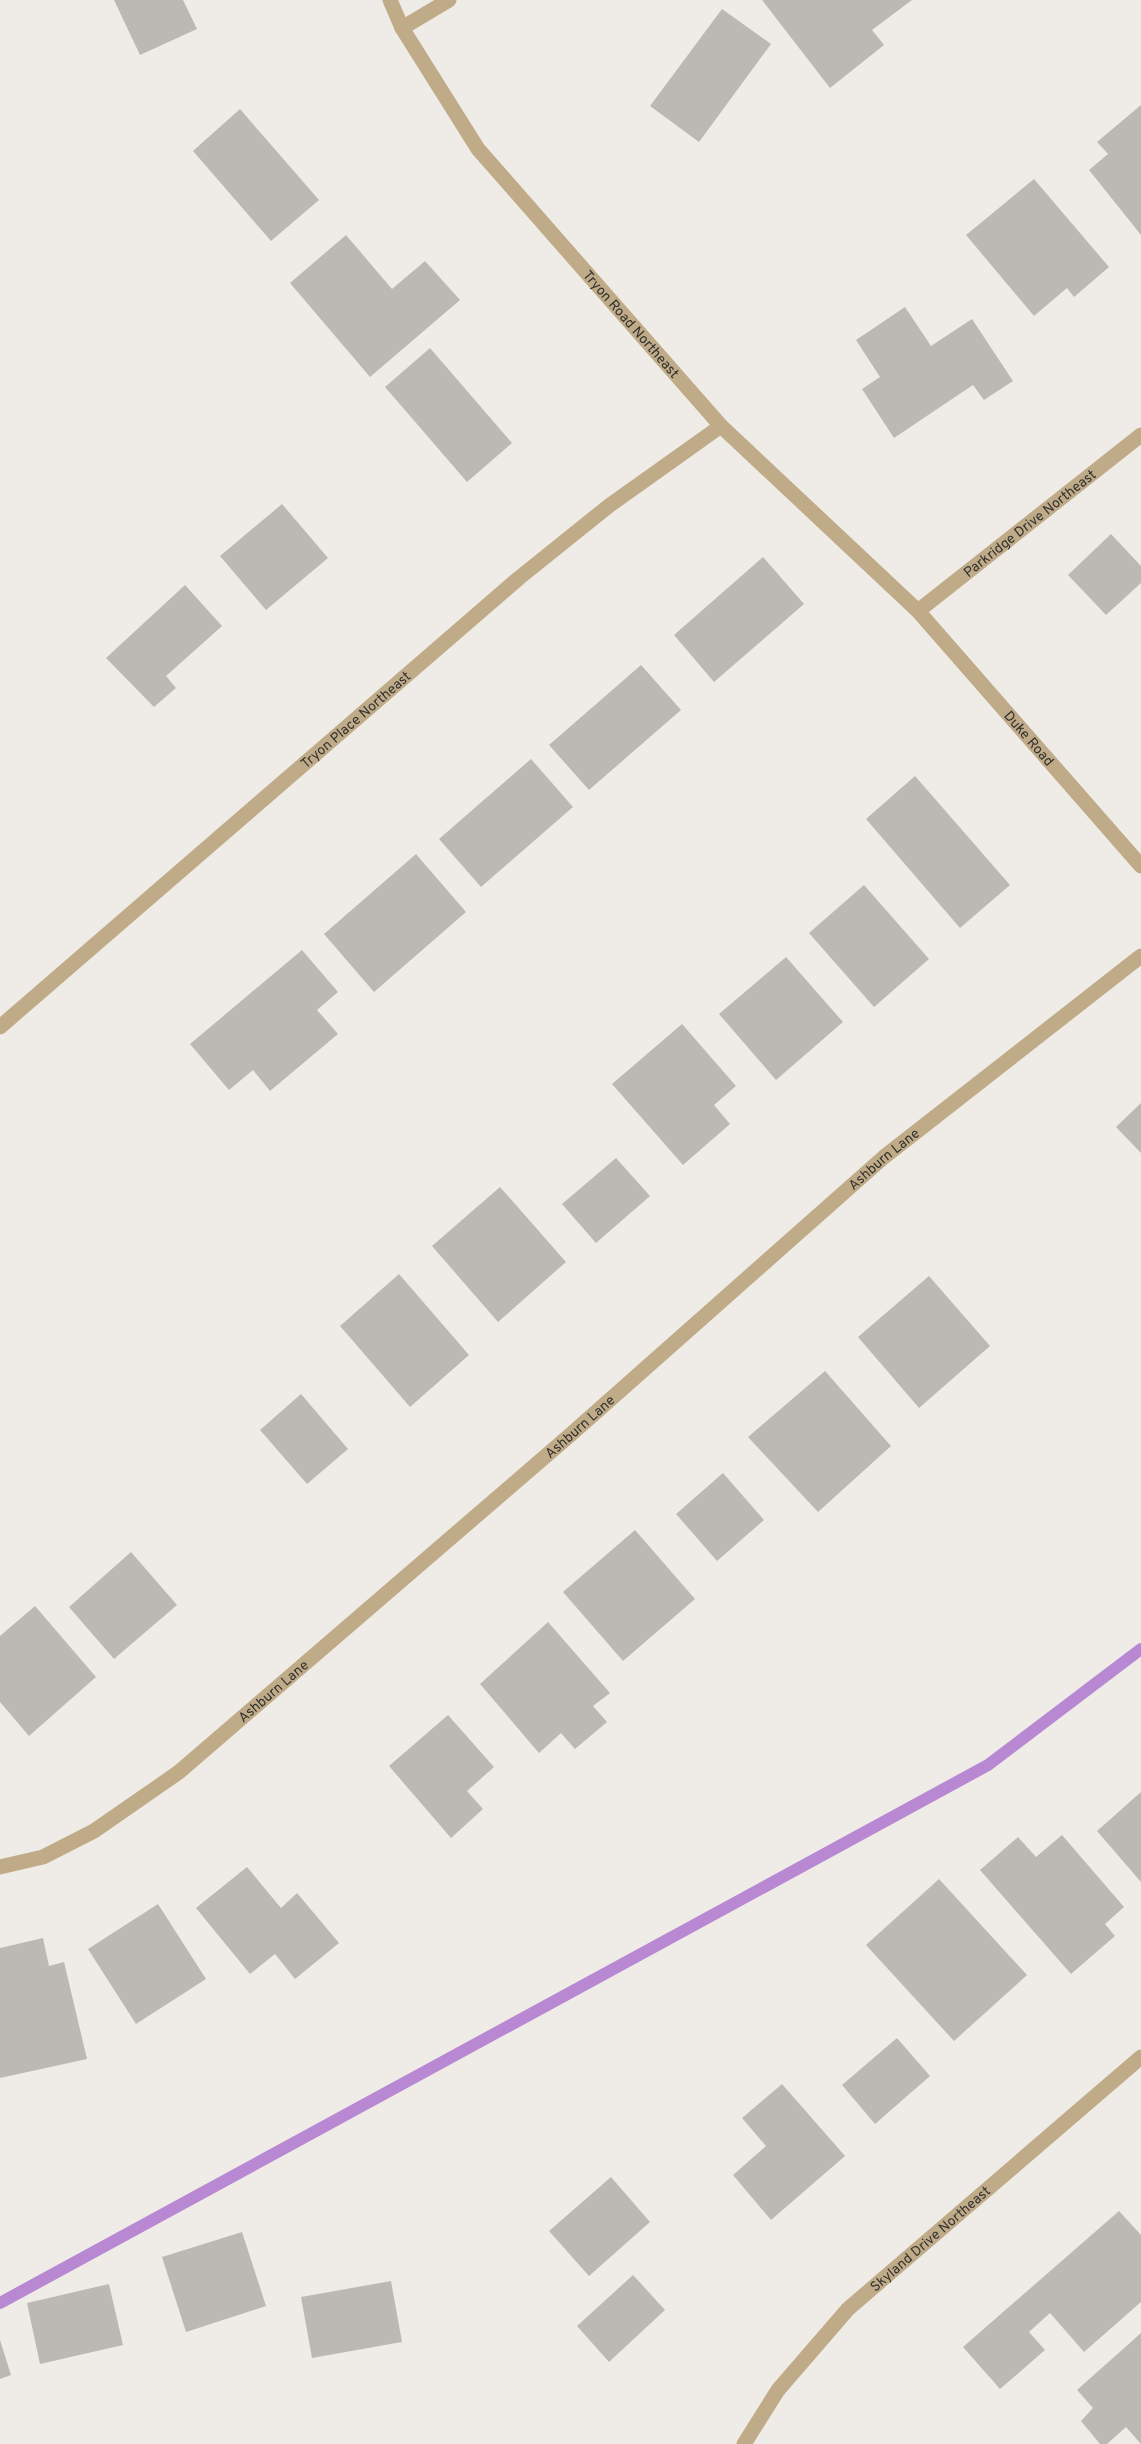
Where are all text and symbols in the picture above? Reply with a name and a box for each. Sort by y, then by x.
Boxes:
street label: Tryon Road Northeast [579,268,682,382]
street label: Parkridge Drive Northeast [961,467,1100,582]
street label: Tryon Place Northeast [298,668,415,773]
street label: Duke Road [999,708,1057,770]
street label: Ashburn Lane [846,1125,923,1194]
street label: Ashburn Lane [542,1392,619,1463]
street label: Ashburn Lane [235,1657,313,1727]
street label: Skyland Drive Northeast [867,2183,995,2296]

